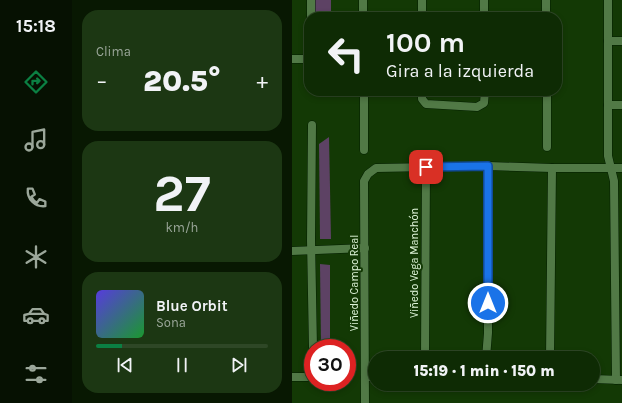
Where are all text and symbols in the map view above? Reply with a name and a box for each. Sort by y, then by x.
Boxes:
text: 15:18 [16,15,56,37]
text: 100 m [386,26,465,59]
icon: left [320,28,372,80]
text: Clima [96,44,131,59]
text: Gira a la izquierda [386,60,534,82]
text: 20.5° [143,63,221,99]
icon: directions [22,68,50,96]
text: − [96,68,108,94]
text: + [256,68,268,94]
icon: music [22,126,50,154]
pin [409,150,443,184]
icon: arrive [415,156,437,178]
text: 27 [153,163,211,224]
icon: phone [22,184,50,212]
street label: Viñedo Vega Manchón [408,208,421,318]
text: km/h [166,220,198,235]
street label: Viñedo Campo Real [348,235,361,331]
icon: climate [22,243,50,271]
position arrow [467,282,509,324]
text: Blue Orbit [156,297,228,315]
icon: car [22,301,50,329]
text: Sona [156,315,186,330]
speed limit sign: 30 [304,339,356,391]
icon: previous [114,354,136,376]
icon: pause [171,354,193,376]
icon: next [228,354,250,376]
icon: filters [22,360,50,388]
text: 15:19 · 1 min · 150 m [413,362,555,380]

